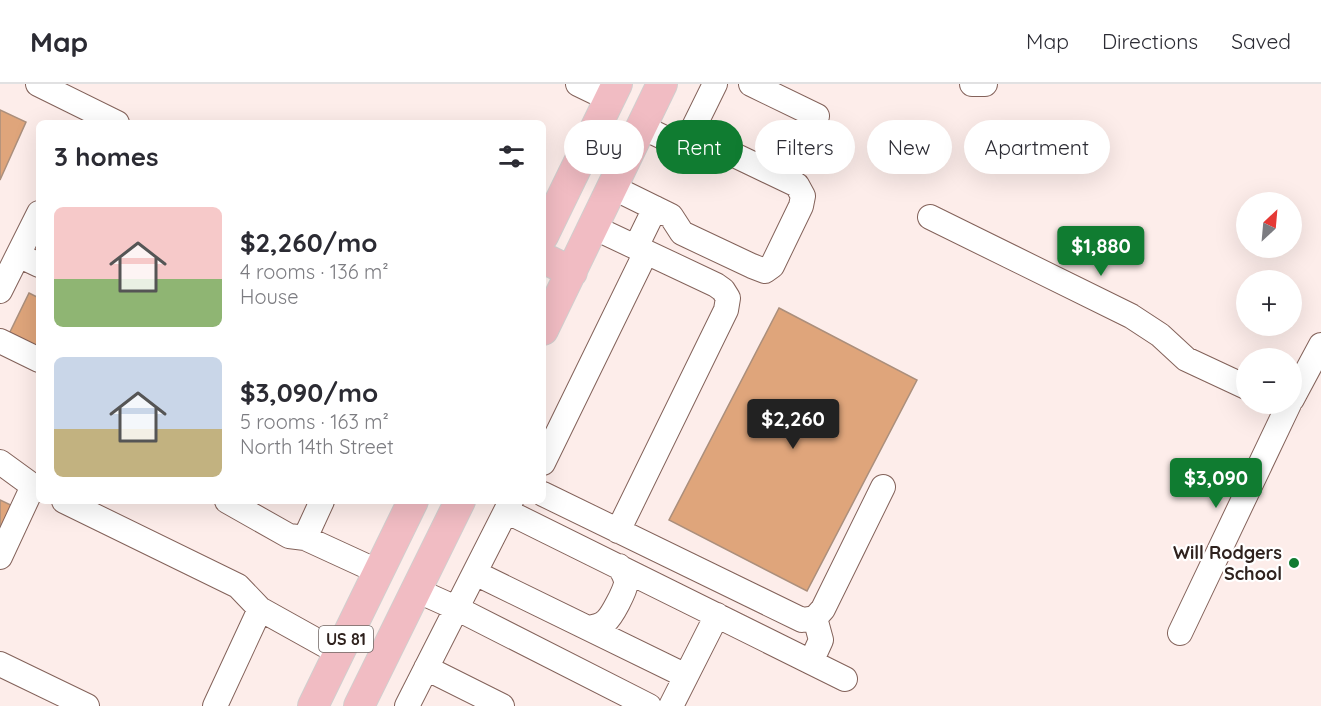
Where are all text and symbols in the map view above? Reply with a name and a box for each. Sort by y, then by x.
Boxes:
text: Map [30,24,88,59]
text: Map [1026,28,1069,54]
text: Directions [1102,28,1198,54]
text: Saved [1231,28,1291,54]
chip: Buy [564,120,644,174]
chip: Rent [656,120,743,174]
chip: Filters [755,120,855,174]
chip: New [867,120,952,174]
chip: Apartment [964,120,1110,174]
text: 3 homes [54,140,159,173]
icon: filters [495,140,528,173]
north arrow [1236,192,1302,258]
map controls [1236,192,1302,414]
text: $2,260/mo [240,226,378,259]
pin: $1,880 [1052,226,1150,277]
icon: home [102,231,174,303]
text: $1,880 [1071,233,1131,258]
text: 4 rooms · 136 m² [240,259,389,284]
button: + [1236,270,1302,336]
text: House [240,284,299,309]
button: − [1236,348,1302,414]
text: $3,090/mo [240,376,378,409]
icon: home [102,381,174,453]
pin: $2,260 [744,399,842,450]
text: $2,260 [761,406,825,431]
text: 5 rooms · 163 m² [240,409,389,434]
text: North 14th Street [240,434,394,459]
pin: $3,090 [1167,458,1265,509]
text: $3,090 [1184,465,1248,490]
place label: Will Rodgers School [1173,541,1282,585]
marker: Will Rodgers School [1287,556,1301,570]
road number: US 81 [319,626,373,652]

